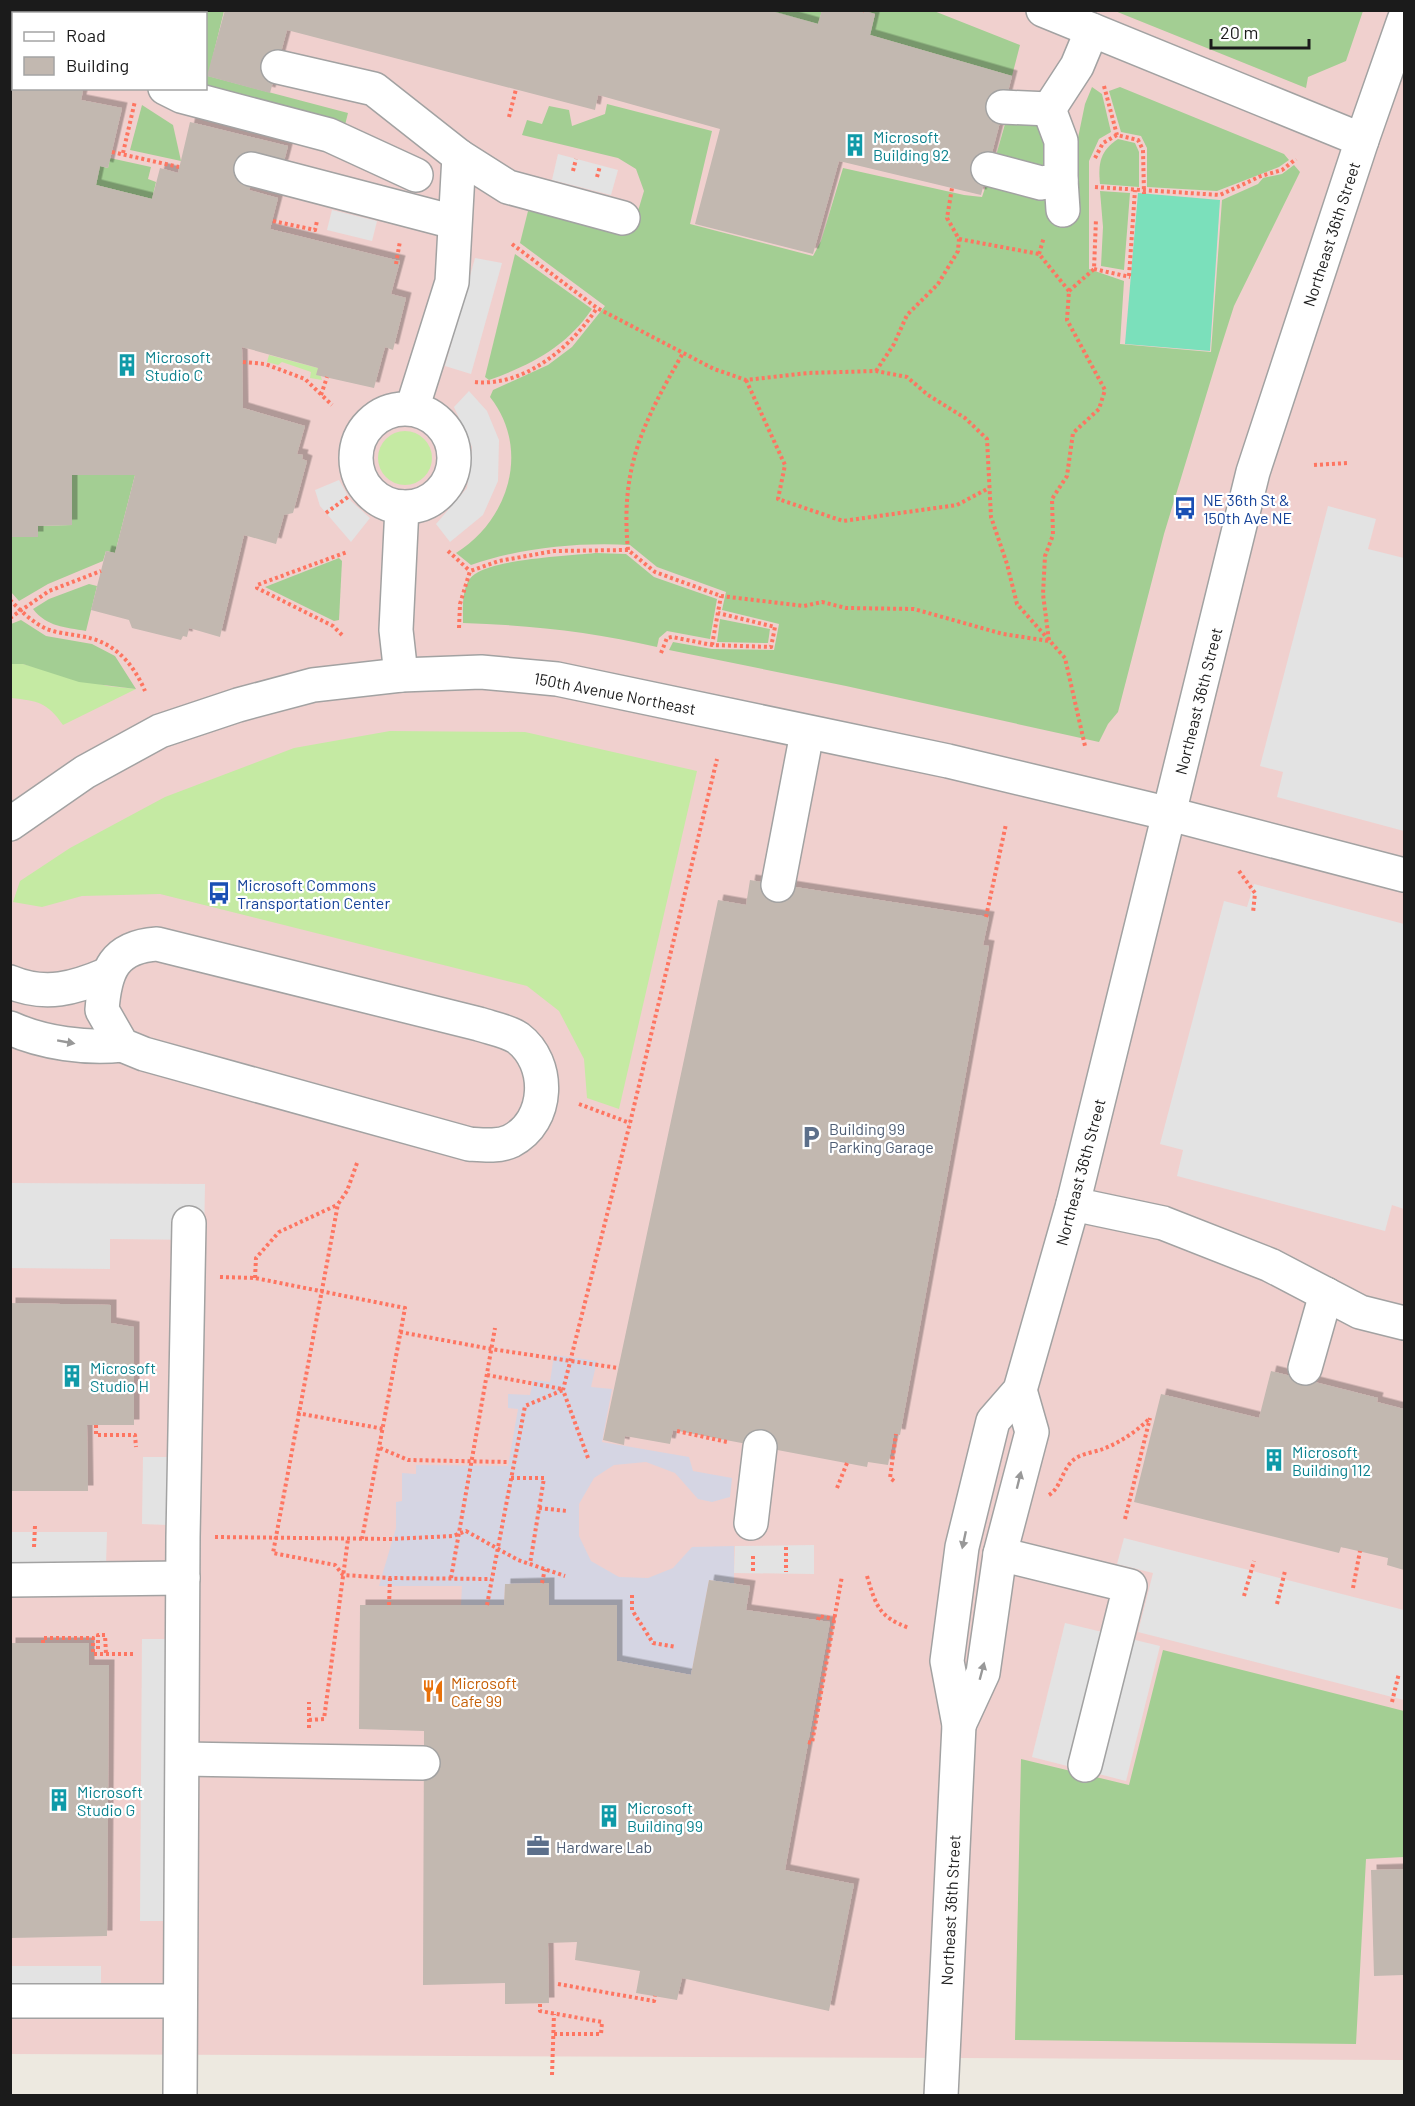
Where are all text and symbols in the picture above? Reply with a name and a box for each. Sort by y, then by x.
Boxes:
legend [12,12,207,90]
scale bar [1211,12,1308,50]
text: 20 m [1220,21,1258,43]
text: Road [66,24,106,46]
text: Building [66,54,129,76]
place label: Microsoft Building 92 [873,127,949,164]
building icon: Microsoft Building 92 [842,132,868,158]
street label: Northeast 36th Street [1299,159,1363,309]
place label: Microsoft Studio C [145,347,211,384]
building icon: Microsoft Studio C [114,352,140,378]
place label: NE 36th St & 150th Ave NE [1203,490,1292,527]
bus stop icon: NE 36th St & 150th Ave NE [1172,495,1198,521]
street label: Northeast 36th Street [1171,625,1225,777]
street label: 150th Avenue Northeast [532,668,698,718]
place label: Microsoft Commons Transportation Center [237,875,390,912]
bus stop icon: Microsoft Commons Transportation Center [206,880,232,906]
one-way arrow [56,1038,75,1047]
street label: Northeast 36th Street [1051,1097,1109,1247]
place label: Building 99 Parking Garage [829,1119,934,1156]
parking icon: Building 99 Parking Garage [798,1124,824,1150]
place label: Microsoft Studio H [90,1358,156,1395]
building icon: Microsoft Studio H [59,1363,85,1389]
place label: Microsoft Building 112 [1292,1442,1371,1479]
building icon: Microsoft Building 112 [1261,1447,1287,1473]
one-way arrow [1015,1471,1025,1489]
one-way arrow [959,1531,968,1550]
one-way arrow [978,1662,987,1680]
place label: Microsoft Cafe 99 [451,1673,517,1710]
restaurant icon: Microsoft Cafe 99 [420,1678,446,1704]
place label: Microsoft Studio G [77,1782,143,1819]
building icon: Microsoft Studio G [46,1787,72,1813]
place label: Microsoft Building 99 [627,1798,703,1835]
building icon: Microsoft Building 99 [596,1803,622,1829]
office icon: Hardware Lab [525,1833,551,1859]
street label: Northeast 36th Street [937,1834,963,1986]
place label: Hardware Lab [556,1837,652,1856]

